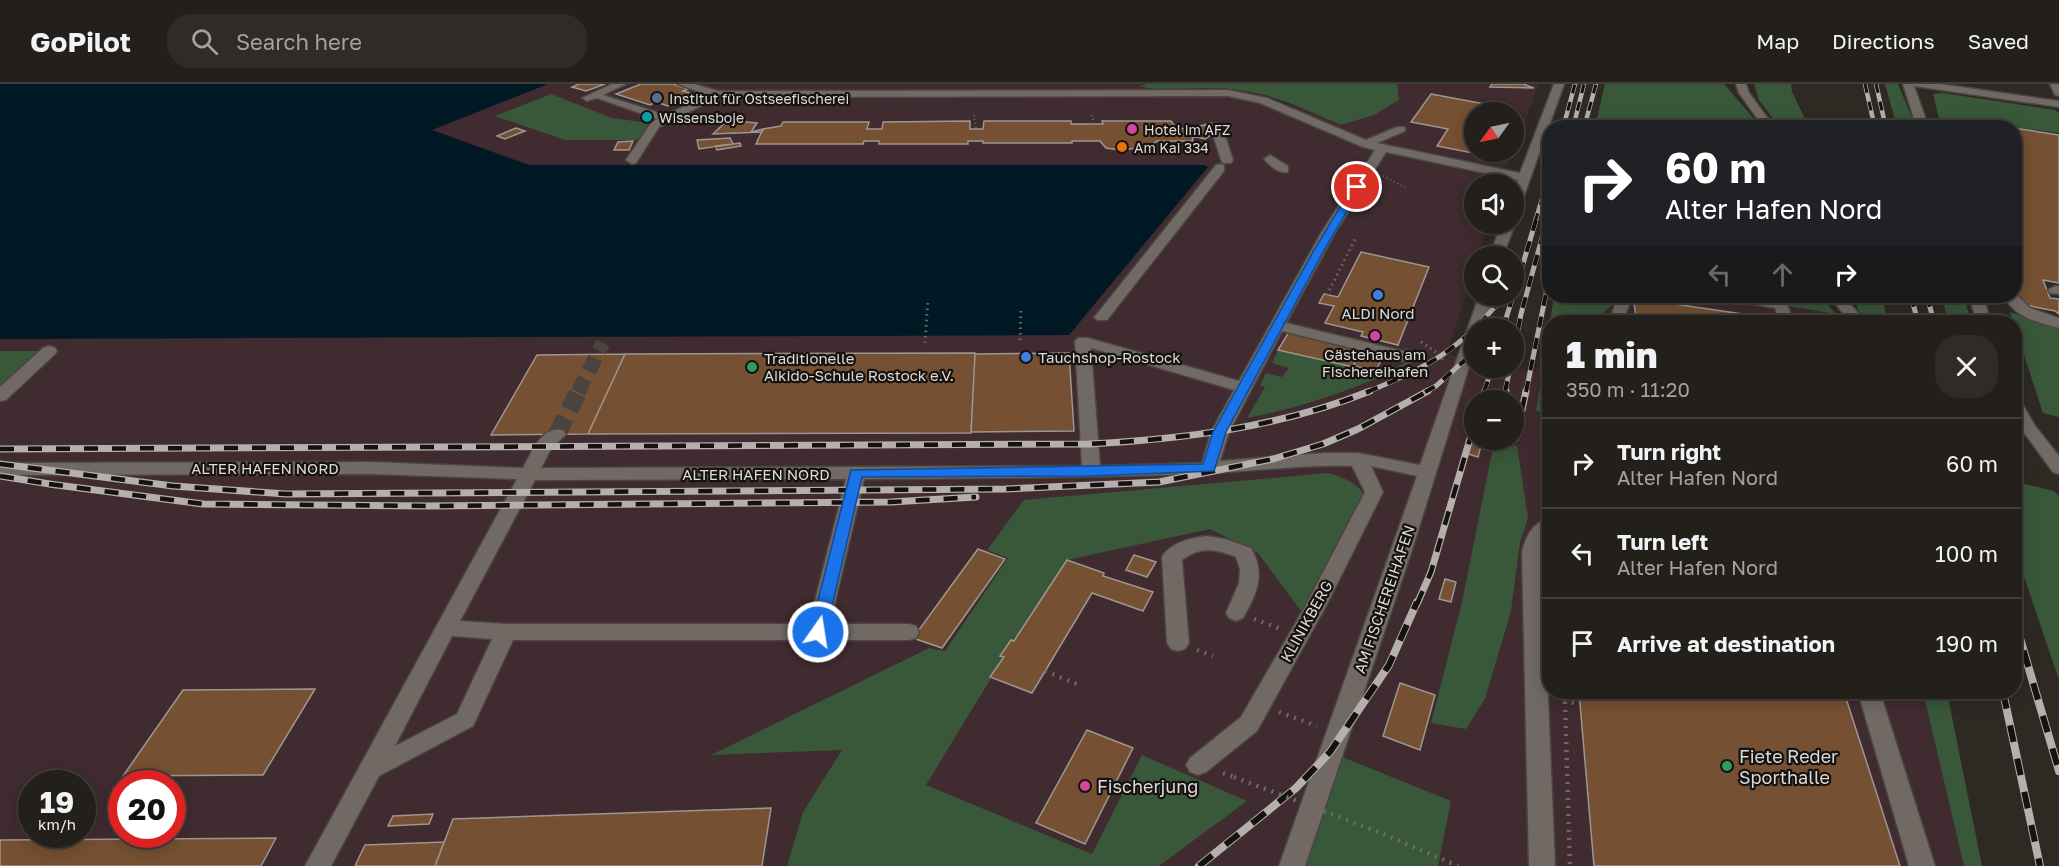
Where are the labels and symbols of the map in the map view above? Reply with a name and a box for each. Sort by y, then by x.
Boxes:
place label: Institut für Ostseefischerei [669,90,849,107]
marker: Institut für Ostseefischerei [650,91,664,105]
north arrow [1464,102,1524,162]
place label: Wissensboje [659,109,744,126]
marker: Wissensboje [640,110,654,124]
place label: Hotel im AFZ [1144,121,1231,138]
marker: Hotel im AFZ [1125,122,1139,136]
place label: Am Kai 334 [1134,139,1209,156]
marker: Am Kai 334 [1115,140,1129,154]
pin [1331,161,1382,212]
marker: ALDI Nord [1371,288,1385,302]
place label: ALDI Nord [1342,304,1414,322]
marker: Gästehaus am Fischereihafen [1368,329,1382,343]
place label: Gästehaus am Fischereihafen [1322,345,1428,380]
place label: Tauchshop-Rostock [1038,348,1181,366]
place label: Traditionelle Aikido-Schule Rostock e.V. [764,349,954,384]
marker: Tauchshop-Rostock [1019,350,1033,364]
marker: Traditionelle Aikido-Schule Rostock e.V. [745,360,759,374]
street label: ALTER HAFEN NORD [191,459,339,477]
street label: ALTER HAFEN NORD [682,465,830,483]
street label: AM FISCHEREIHAFEN [1350,522,1418,676]
street label: KLINIKBERG [1276,577,1336,665]
position arrow [786,600,850,664]
place label: Fiete Reder Sporthalle [1739,745,1838,788]
marker: Fiete Reder Sporthalle [1720,759,1734,773]
speed limit sign: 20 [108,770,186,848]
place label: Fischerjung [1097,775,1198,797]
marker: Fischerjung [1078,779,1092,793]

